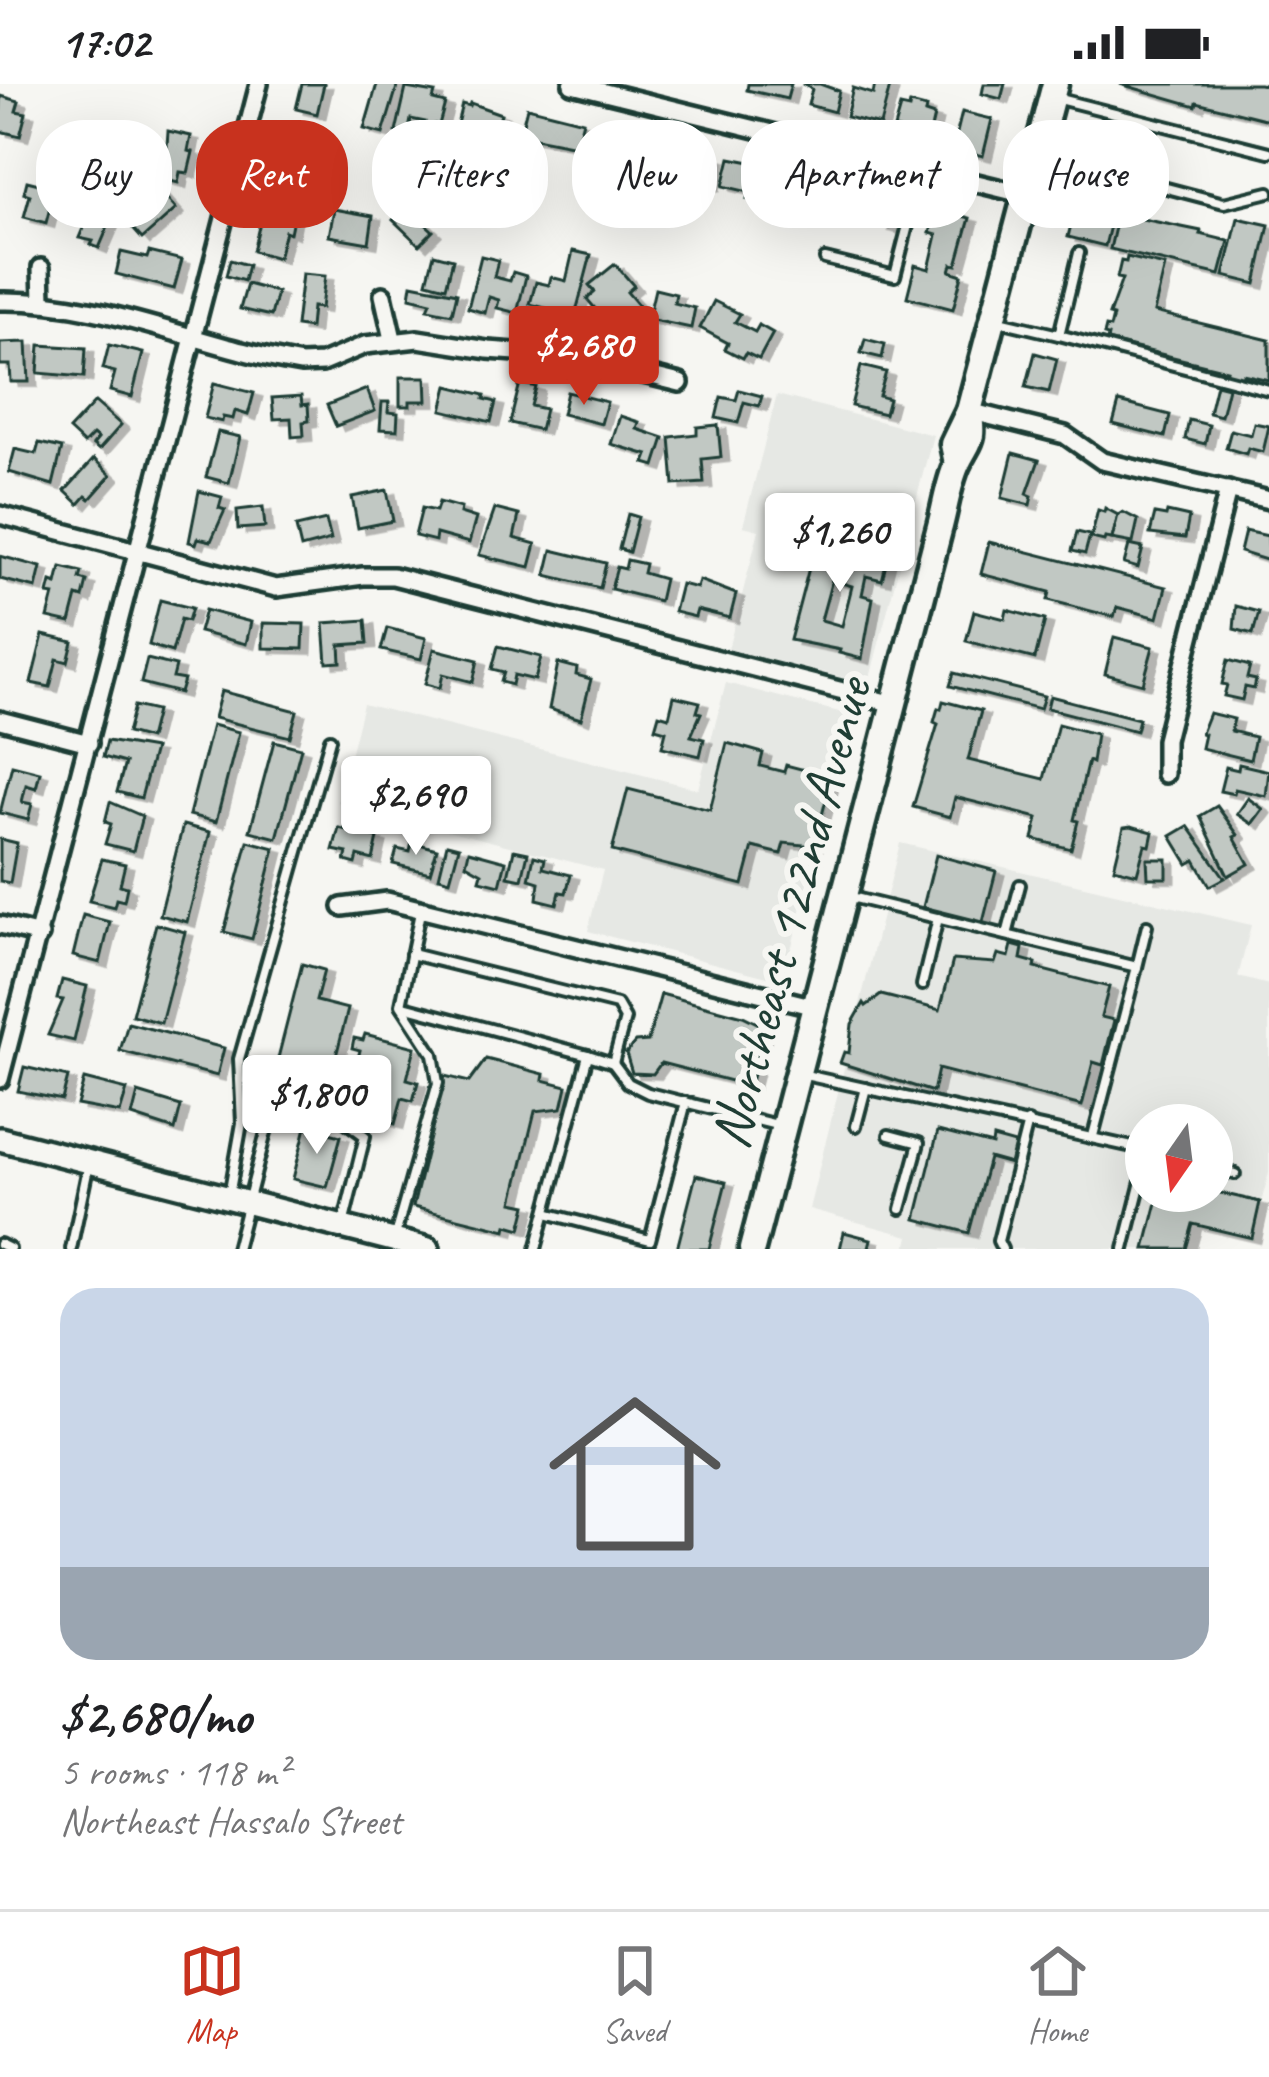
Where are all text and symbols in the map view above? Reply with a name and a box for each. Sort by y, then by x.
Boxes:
text: 17:02 [60,14,150,71]
chip: Buy [36,120,172,228]
chip: Rent [196,120,348,228]
chip: Filters [372,120,548,228]
chip: New [572,120,717,228]
chip: Apartment [741,120,979,228]
chip: House [1003,120,1169,228]
pin: $2,680 [486,306,682,408]
text: $2,680 [536,320,632,369]
pin: $1,260 [742,493,938,595]
text: $1,260 [792,507,888,556]
street label: Northeast 122nd Avenue [693,667,888,1156]
pin: $2,690 [318,756,514,858]
text: $2,690 [368,770,464,819]
pin: $1,800 [219,1055,415,1157]
text: $1,800 [269,1069,365,1118]
north arrow [1125,1104,1233,1212]
map controls [1125,1104,1233,1212]
icon: home [527,1366,743,1582]
text: $2,680/mo [60,1684,251,1748]
text: 5 rooms · 118 m² [60,1748,288,1797]
text: Northeast Hassalo Street [60,1797,401,1846]
tab: Map [179,1938,245,2052]
tab: Saved [602,1938,668,2052]
tab: Home [1025,1938,1091,2052]

